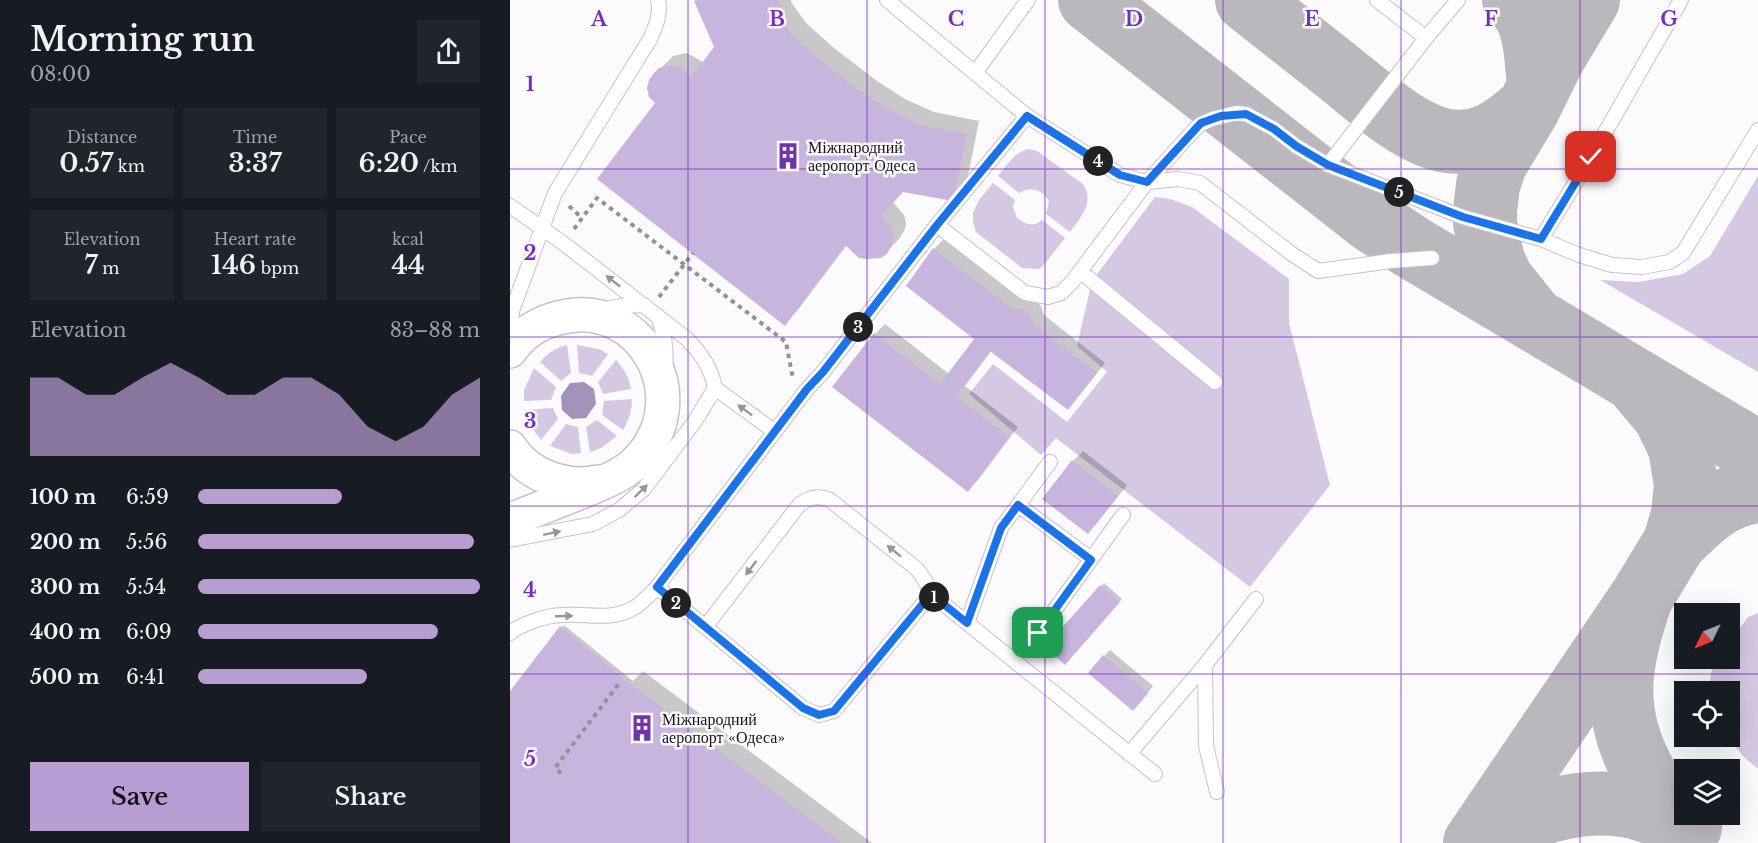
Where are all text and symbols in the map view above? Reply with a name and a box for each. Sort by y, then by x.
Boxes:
text: A [590,7,608,31]
text: B [769,7,785,31]
text: C [948,7,964,31]
text: D [1125,7,1143,31]
text: E [1304,7,1320,31]
text: F [1484,7,1498,31]
text: G [1660,7,1678,31]
text: Morning run [30,19,255,60]
button: share [417,20,480,83]
text: 08:00 [30,62,91,86]
text: 1 [526,72,535,96]
text: Distance [67,127,137,147]
text: Time [233,127,277,147]
text: Pace [389,127,427,147]
pin [1565,131,1616,182]
place label: Міжнародний аеропорт Одеса [808,137,916,175]
icon: check [1574,140,1607,173]
building icon: Міжнародний аеропорт Одеса [773,141,803,171]
pin: 4 [1083,146,1113,176]
text: 0.57 [59,147,113,179]
text: 3:37 [228,147,282,179]
text: 6:20 [359,147,419,179]
text: 4 [1093,151,1103,171]
text: km [113,156,145,176]
text: /km [419,156,457,176]
pin: 5 [1384,177,1414,207]
text: 5 [1394,182,1404,202]
text: Elevation [63,229,141,249]
text: Heart rate [214,229,296,249]
text: kcal [392,229,424,249]
text: 2 [523,241,537,265]
text: 7 [84,249,98,281]
text: 146 [211,249,256,281]
text: 44 [391,249,425,281]
text: m [98,258,120,278]
text: bpm [256,258,299,278]
one-way arrow [605,275,621,288]
pin: 3 [843,312,873,342]
text: 3 [853,317,863,337]
text: Elevation [30,318,127,342]
text: 83–88 m [390,318,480,342]
one-way arrow [737,403,753,416]
text: 3 [524,409,536,433]
one-way arrow [633,484,648,498]
text: 100 m [30,485,96,509]
text: 6:59 [126,485,169,509]
one-way arrow [542,527,561,537]
text: 200 m [30,530,101,554]
text: 5:56 [126,530,167,554]
one-way arrow [886,544,902,557]
one-way arrow [744,560,757,576]
text: 300 m [30,575,100,599]
text: 5:54 [126,575,166,599]
text: 4 [523,578,537,602]
pin: 1 [919,582,949,612]
text: 1 [931,587,937,607]
pin: 2 [661,588,691,618]
text: 2 [671,593,681,613]
north arrow [1674,603,1740,669]
map controls [1674,603,1740,825]
pin [1012,607,1063,658]
one-way arrow [555,611,574,620]
icon: arrive [1021,616,1054,649]
text: 400 m [30,620,101,644]
text: 6:09 [126,620,172,644]
text: 500 m [30,665,100,689]
text: 6:41 [126,665,165,689]
button: locate [1674,681,1740,747]
place label: Міжнародний аеропорт «Одеса» [662,709,785,747]
building icon: Міжнародний аеропорт «Одеса» [627,713,657,743]
text: 5 [524,747,536,771]
button: layers [1674,759,1740,825]
button: Save [30,762,249,831]
button: Share [261,762,480,831]

